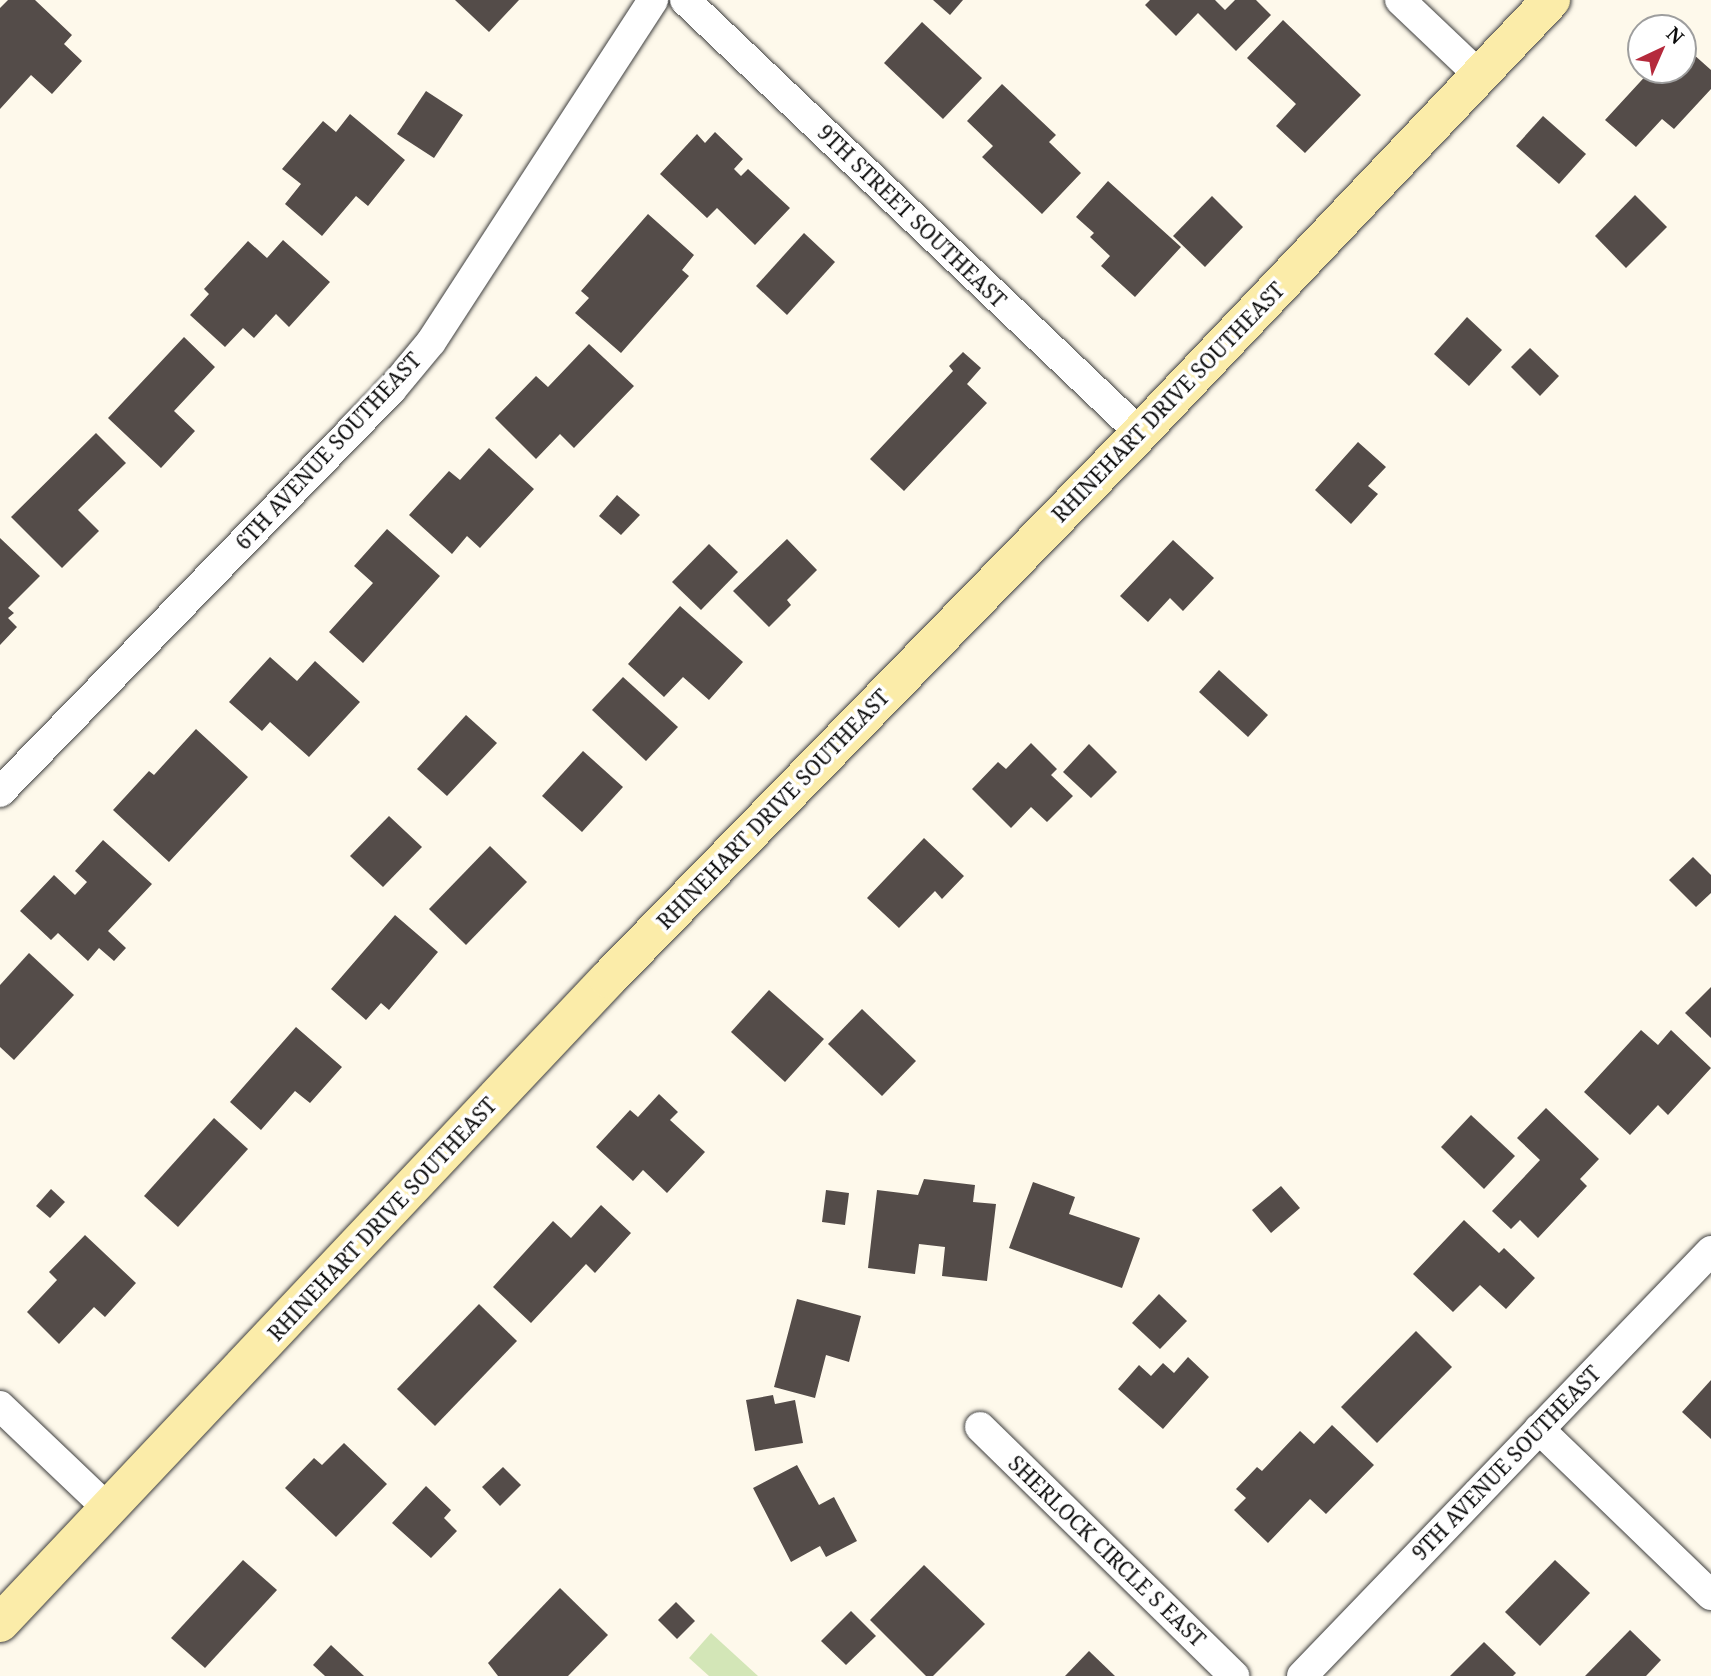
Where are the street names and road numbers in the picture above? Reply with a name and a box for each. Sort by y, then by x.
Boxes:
street label: 9TH STREET SOUTHEAST [813,119,1011,313]
street label: RHINEHART DRIVE SOUTHEAST [1047,277,1289,527]
street label: 6TH AVENUE SOUTHEAST [230,347,426,555]
street label: RHINEHART DRIVE SOUTHEAST [652,684,894,934]
street label: RHINEHART DRIVE SOUTHEAST [263,1092,501,1346]
street label: 9TH AVENUE SOUTHEAST [1407,1361,1605,1565]
street label: SHERLOCK CIRCLE S EAST [1003,1450,1211,1652]

